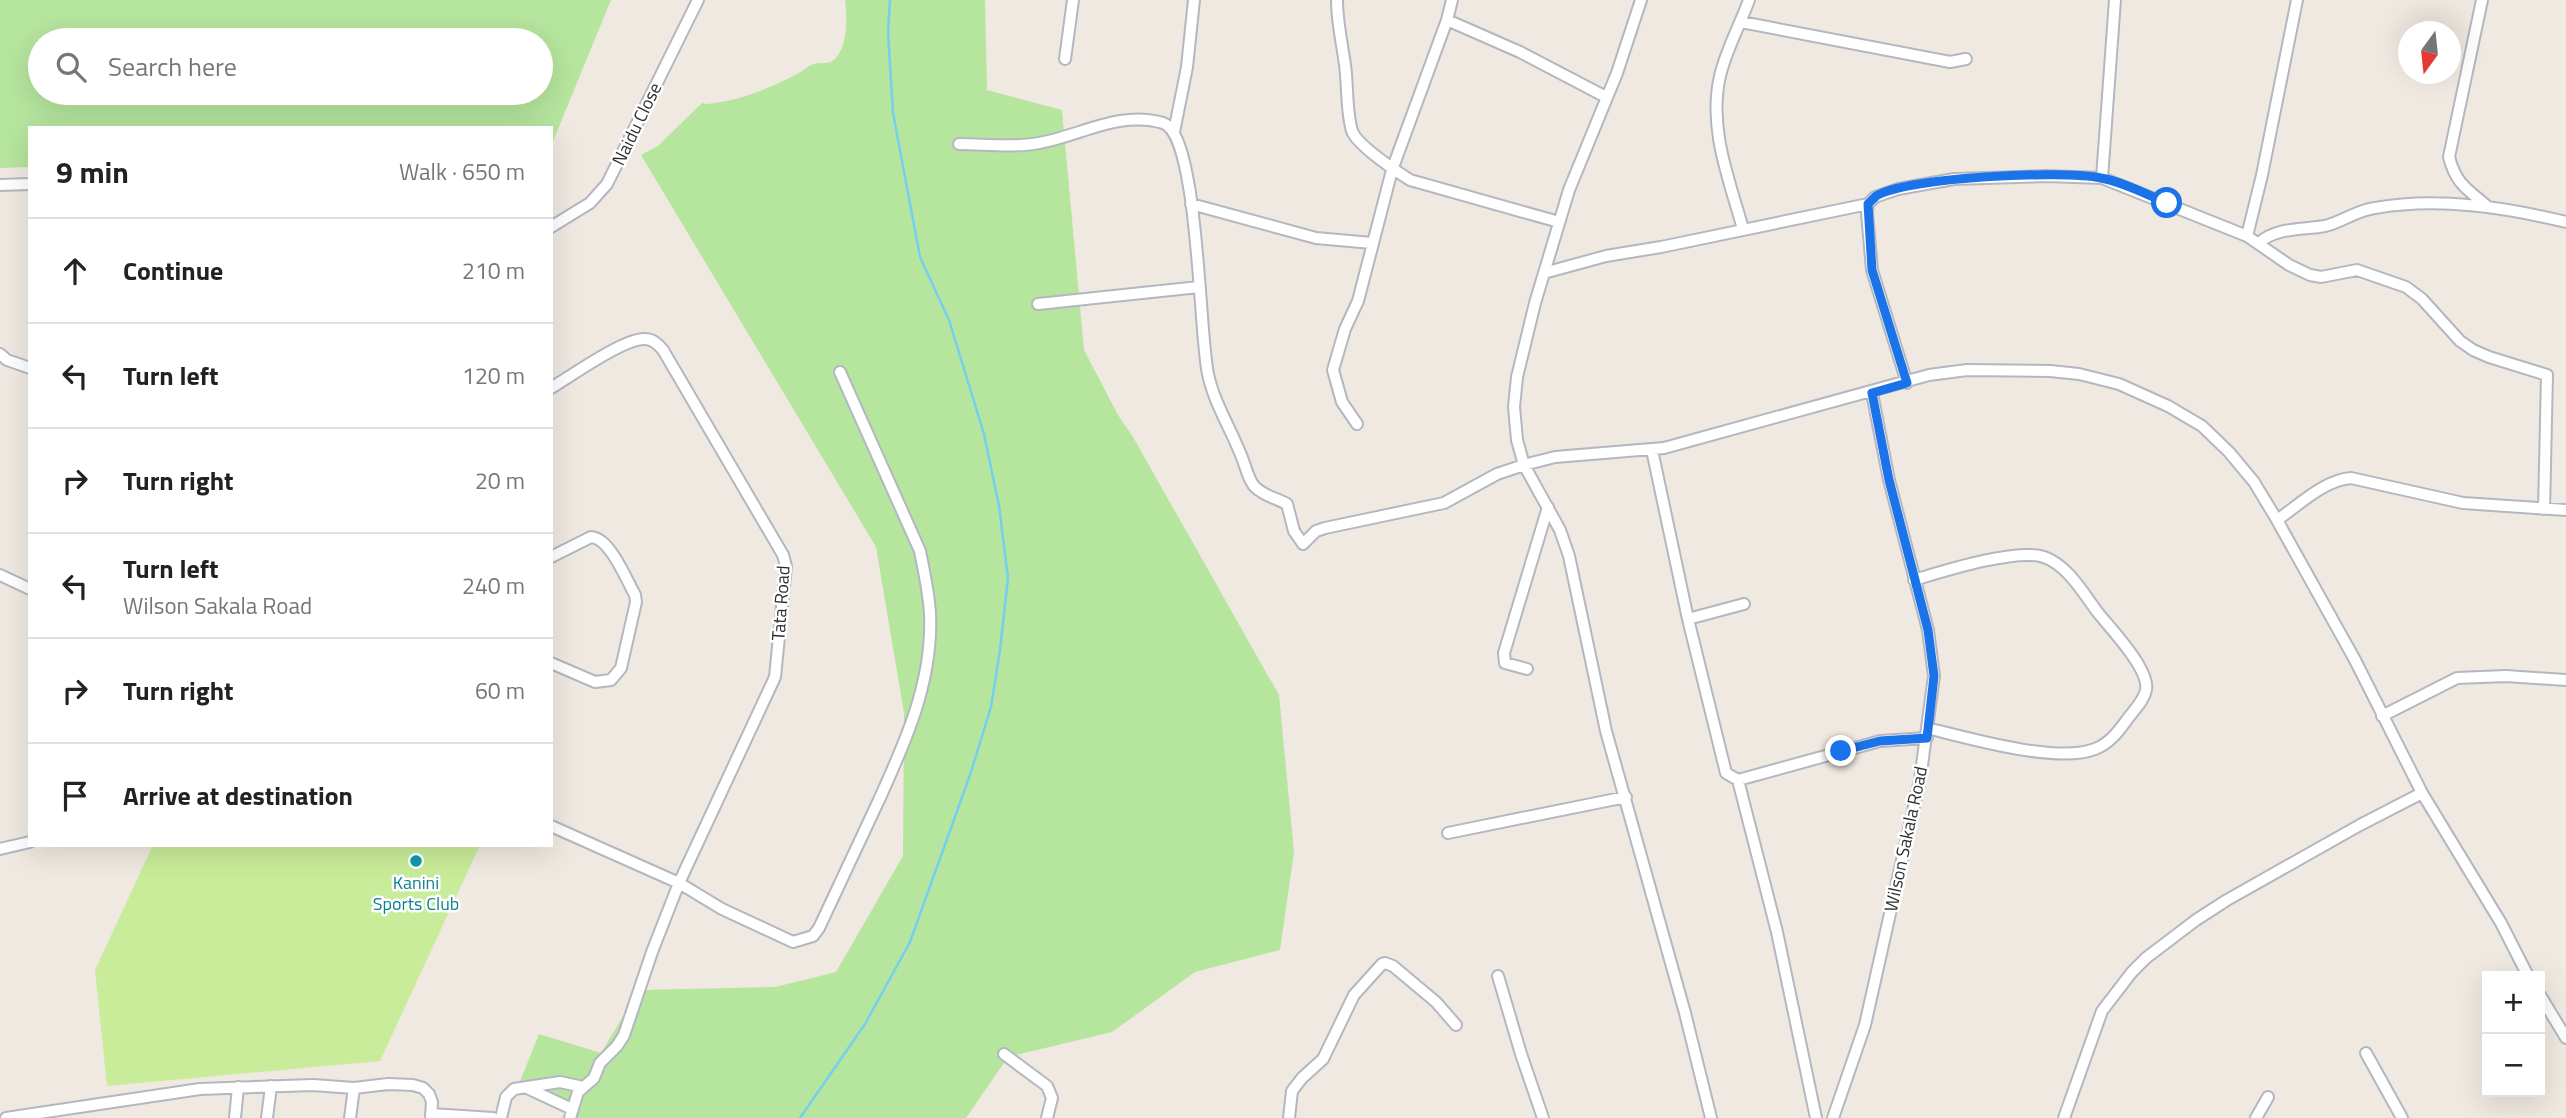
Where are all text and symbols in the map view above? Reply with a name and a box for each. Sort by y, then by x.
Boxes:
north arrow [2398,21,2461,84]
search box [28,28,553,105]
text: Search here [108,47,237,86]
icon: search [52,48,90,86]
street label: Naidu Close [605,78,668,170]
text: 9 min [56,149,129,195]
text: Walk · 650 m [399,154,525,189]
route start [2151,187,2182,218]
text: Continue [123,251,223,290]
icon: ahead [56,252,94,290]
text: 210 m [462,253,525,288]
text: Turn left [123,356,218,395]
icon: left [56,357,94,395]
text: 120 m [462,358,525,393]
text: Turn right [123,461,234,500]
icon: right [56,462,94,500]
text: 20 m [475,463,525,498]
text: Turn left [123,549,218,588]
street label: Tata Road [764,565,797,641]
icon: left [56,567,94,605]
text: 240 m [462,568,525,603]
text: Wilson Sakala Road [123,588,312,623]
text: Turn right [123,671,234,710]
icon: right [56,672,94,710]
text: 60 m [475,673,525,708]
route end [1825,735,1856,766]
street label: Wilson Sakala Road [1877,764,1934,914]
text: Arrive at destination [123,776,353,815]
icon: arrive [56,777,94,815]
marker: Kanini Sports Club [408,853,424,869]
place label: Kanini Sports Club [373,869,459,917]
map controls [2482,971,2545,1097]
button: + [2482,971,2545,1034]
button: − [2482,1034,2545,1097]

